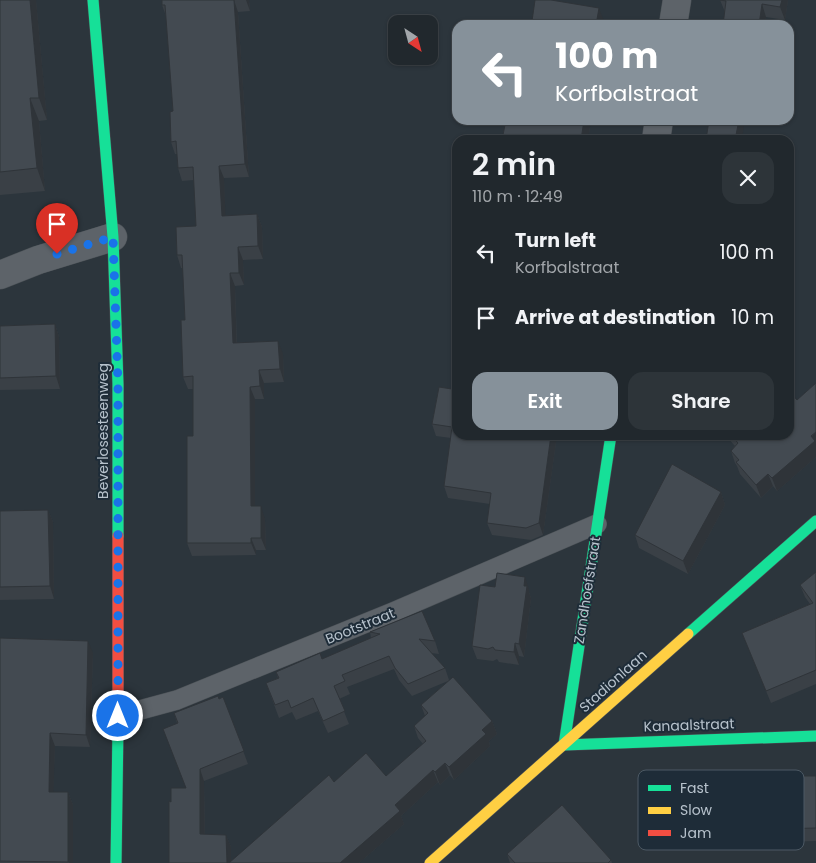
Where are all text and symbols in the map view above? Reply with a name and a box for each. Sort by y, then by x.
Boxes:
north arrow [388,15,438,65]
map controls [388,15,438,65]
text: 100 m [555,31,658,80]
icon: left [472,40,537,105]
text: Korfbalstraat [555,78,698,109]
text: 2 min [472,143,556,186]
button: close [722,152,774,204]
text: 110 m · 12:49 [472,185,563,208]
pin [36,203,78,254]
icon: arrive [43,210,71,238]
text: Turn left [515,227,596,254]
icon: left [472,239,500,267]
text: 100 m [719,239,774,266]
text: Korfbalstraat [515,256,619,279]
icon: arrive [472,304,500,332]
text: Arrive at destination [515,304,716,331]
text: 10 m [731,304,774,331]
street label: Beverlosesteenweg [93,363,113,499]
button: Exit [472,372,618,430]
button: Share [628,372,774,430]
street label: Zandhoefstraat [569,535,605,645]
street label: Bootstraat [322,603,398,649]
street label: Stadionlaan [575,645,651,717]
position arrow [91,689,143,741]
street label: Kanaalstraat [643,713,735,737]
legend [638,770,804,850]
text: Fast [680,778,709,798]
text: Slow [680,800,713,820]
text: Jam [680,823,711,843]

